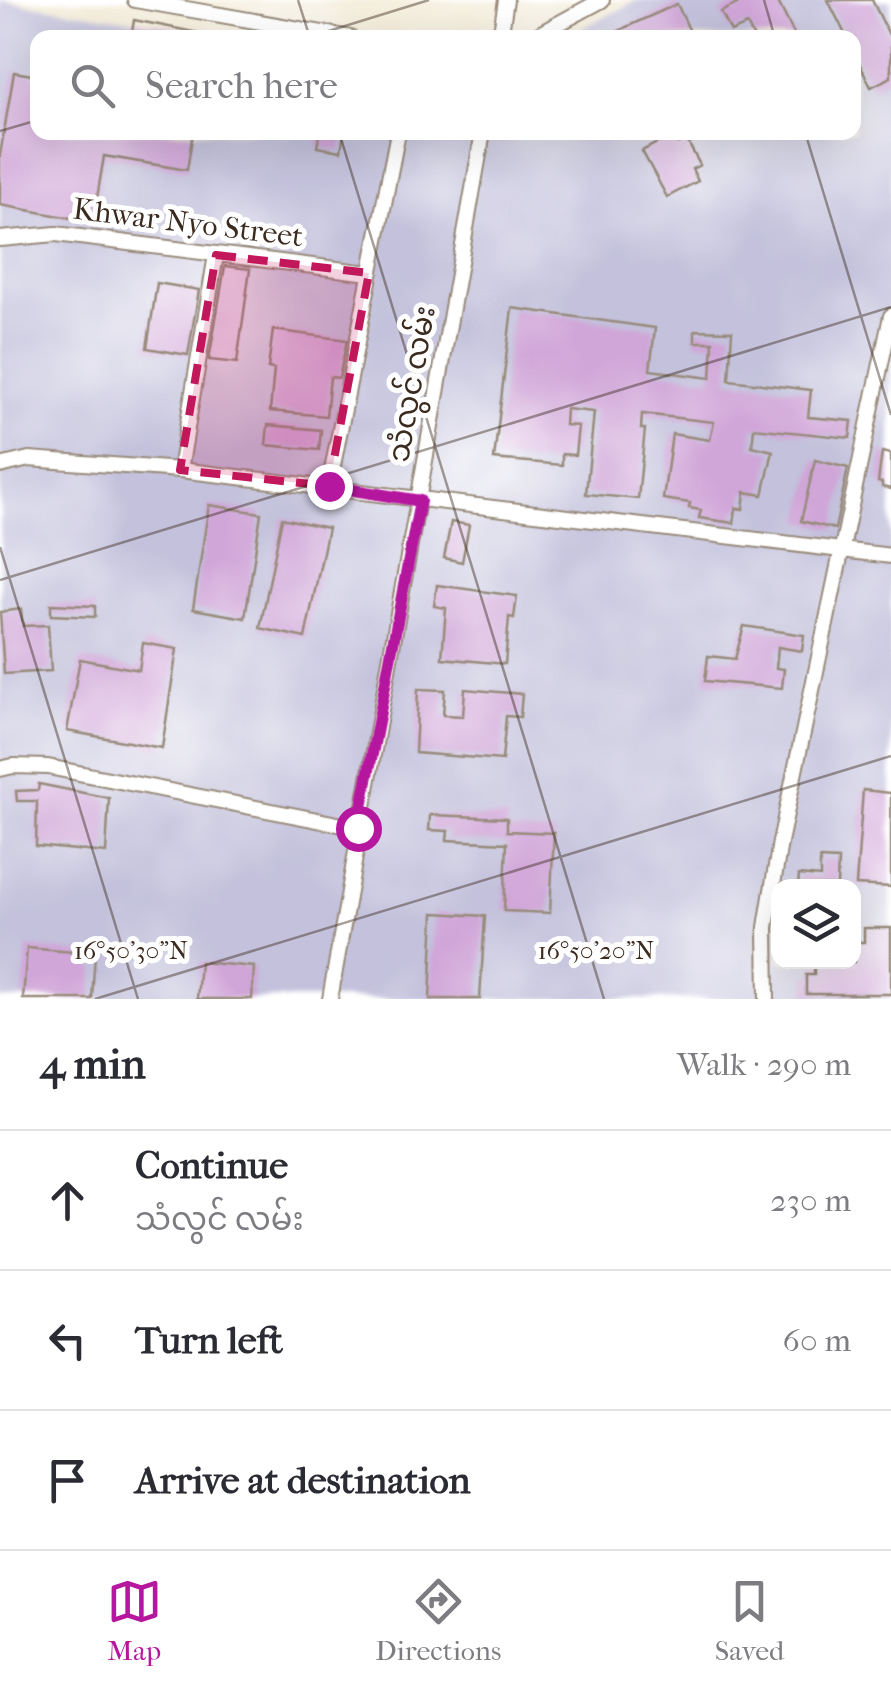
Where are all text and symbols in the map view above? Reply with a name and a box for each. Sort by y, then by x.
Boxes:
search box [30,30,861,140]
icon: search [65,58,120,113]
text: Search here [145,63,338,108]
street label: Khwar Nyo Street [71,192,305,255]
street label: သံလွင် လမ်း [376,302,448,466]
route end [307,464,353,510]
route start [336,806,382,852]
map controls [771,879,861,969]
button: layers [771,879,861,969]
text: 16°50'30"N [74,936,188,965]
text: 16°50'20"N [538,936,654,965]
text: 4 min [40,1040,146,1089]
text: Walk · 290 m [677,1046,851,1083]
text: Continue [135,1143,288,1188]
icon: ahead [40,1173,95,1228]
text: 230 m [770,1182,851,1219]
text: သံလွင် လမ်း [135,1201,304,1238]
icon: left [40,1313,95,1368]
text: Turn left [135,1318,283,1363]
text: 60 m [783,1322,851,1359]
icon: arrive [40,1453,95,1508]
text: Arrive at destination [135,1458,471,1503]
tab: Map [107,1574,162,1667]
tab: Directions [375,1574,501,1667]
tab: Saved [715,1574,784,1667]

